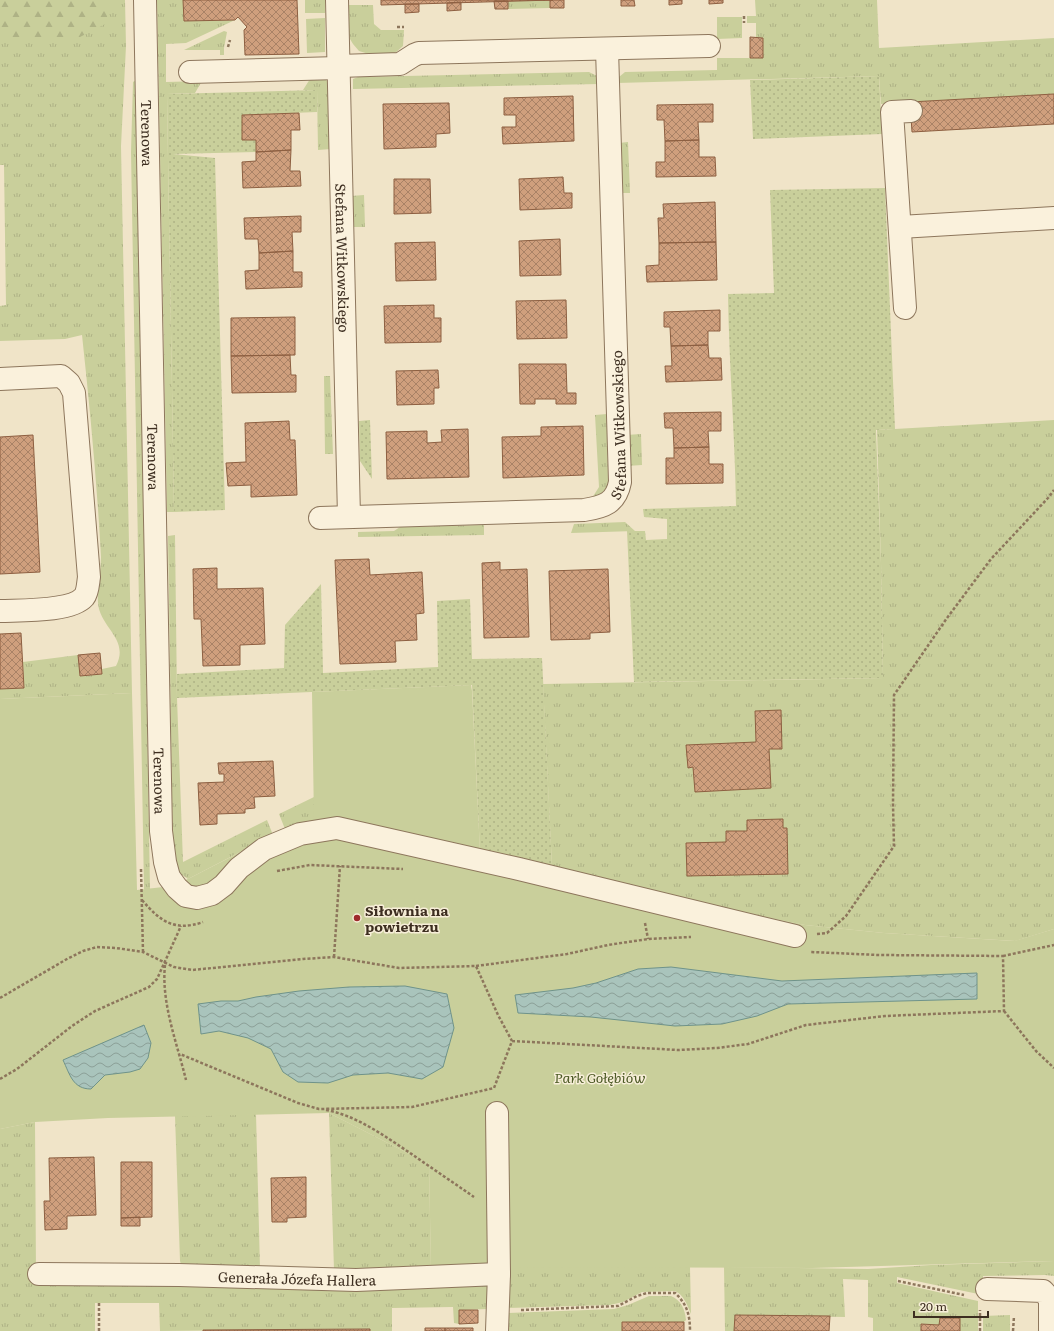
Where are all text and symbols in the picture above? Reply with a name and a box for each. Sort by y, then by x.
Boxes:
street label: Terenowa [137,99,158,167]
street label: Stefana Witkowskiego [331,183,355,333]
street label: Stefana Witkowskiego [605,350,630,503]
street label: Terenowa [143,423,164,491]
street label: Terenowa [149,747,171,815]
place label: Siłownia na powietrzu [365,900,450,936]
marker: Siłownia na powietrzu [352,913,362,923]
park label: Park Gołębiów [554,1067,646,1087]
street label: Generała Józefa Hallera [218,1266,377,1290]
scale bar [914,1293,988,1319]
text: 20 m [920,1297,947,1315]

